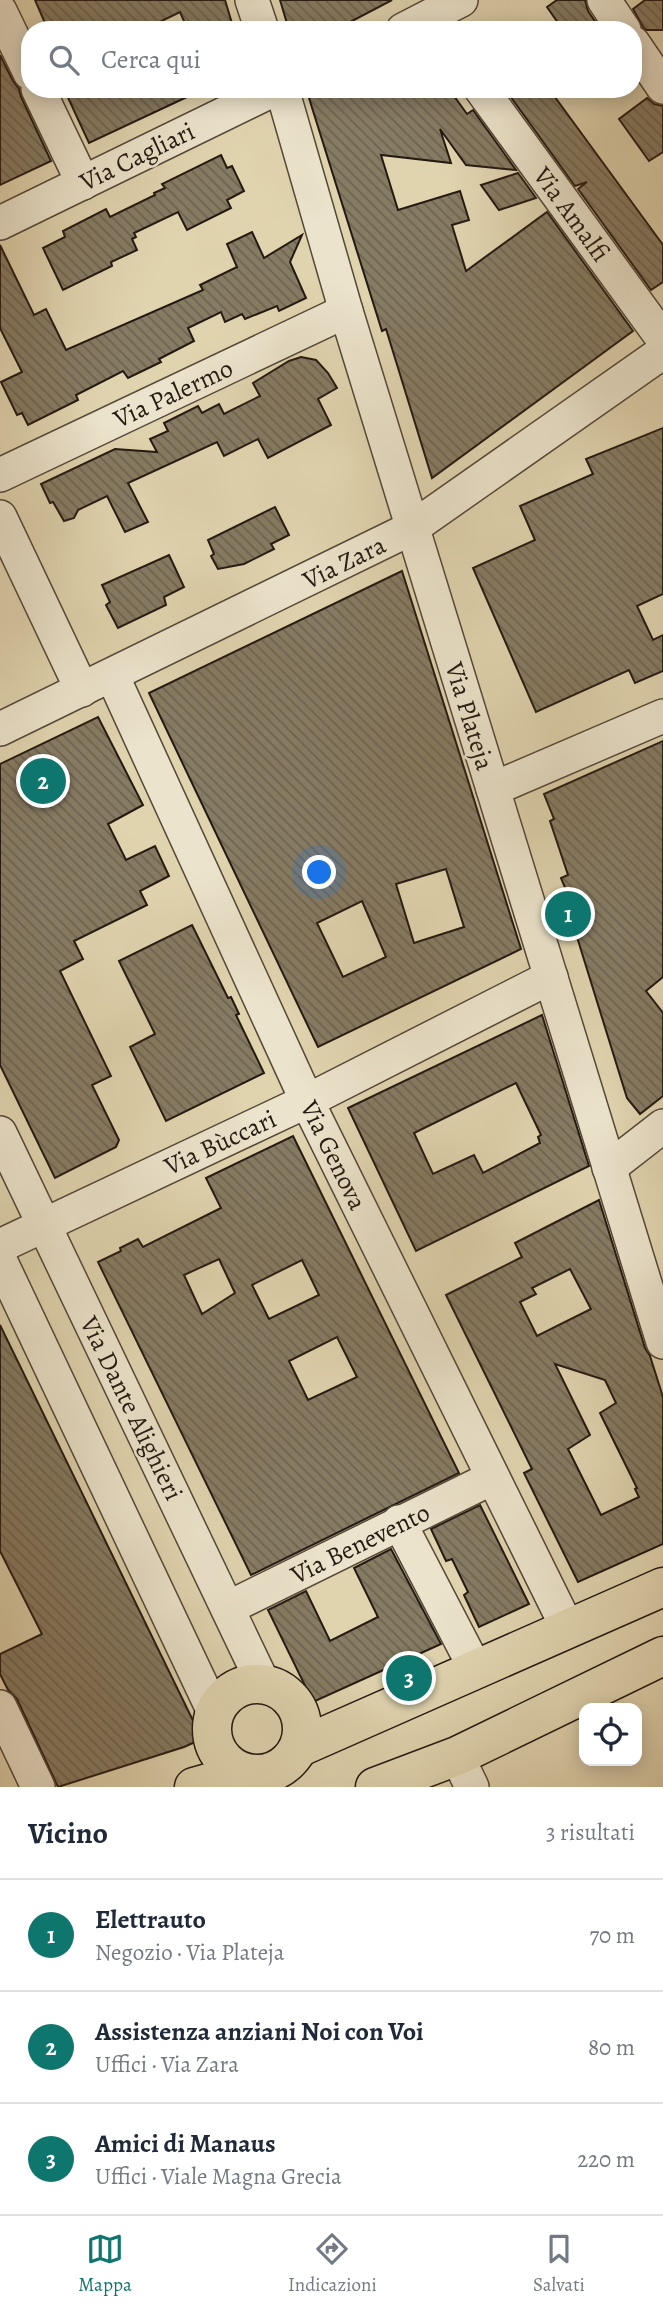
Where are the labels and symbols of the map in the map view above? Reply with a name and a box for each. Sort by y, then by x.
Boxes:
street label: Via Cagliari [73,114,201,200]
street label: Via Amalfi [525,159,618,269]
street label: Via Palermo [107,351,239,437]
street label: Via Zara [296,527,391,598]
street label: Via Plateja [436,657,502,774]
pin: 2 [20,755,66,807]
your location [302,855,336,889]
pin: 1 [545,888,591,940]
street label: Via Genova [292,1094,375,1216]
street label: Via Bùccari [158,1101,282,1184]
street label: Via Dante Alighieri [71,1309,191,1506]
street label: Via Benevento [284,1495,436,1593]
pin: 3 [386,1652,432,1704]

